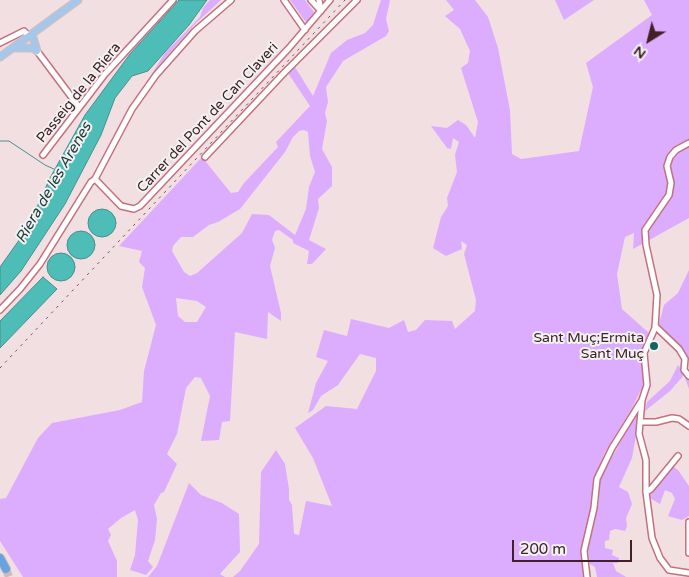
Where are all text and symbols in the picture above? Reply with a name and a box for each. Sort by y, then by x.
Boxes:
north arrow [624,15,674,65]
street label: Passeig de la Riera [33,39,125,147]
street label: Carrer del Pont de Can Claveri [134,39,282,197]
text: N [630,42,649,63]
water label: Riera de les Arenes [12,120,96,246]
place label: Sant Muç;Ermita Sant Muç [533,330,644,362]
marker: Sant Muç;Ermita Sant Muç [648,340,660,352]
scale bar [514,530,634,562]
text: 200 m [520,540,566,558]

